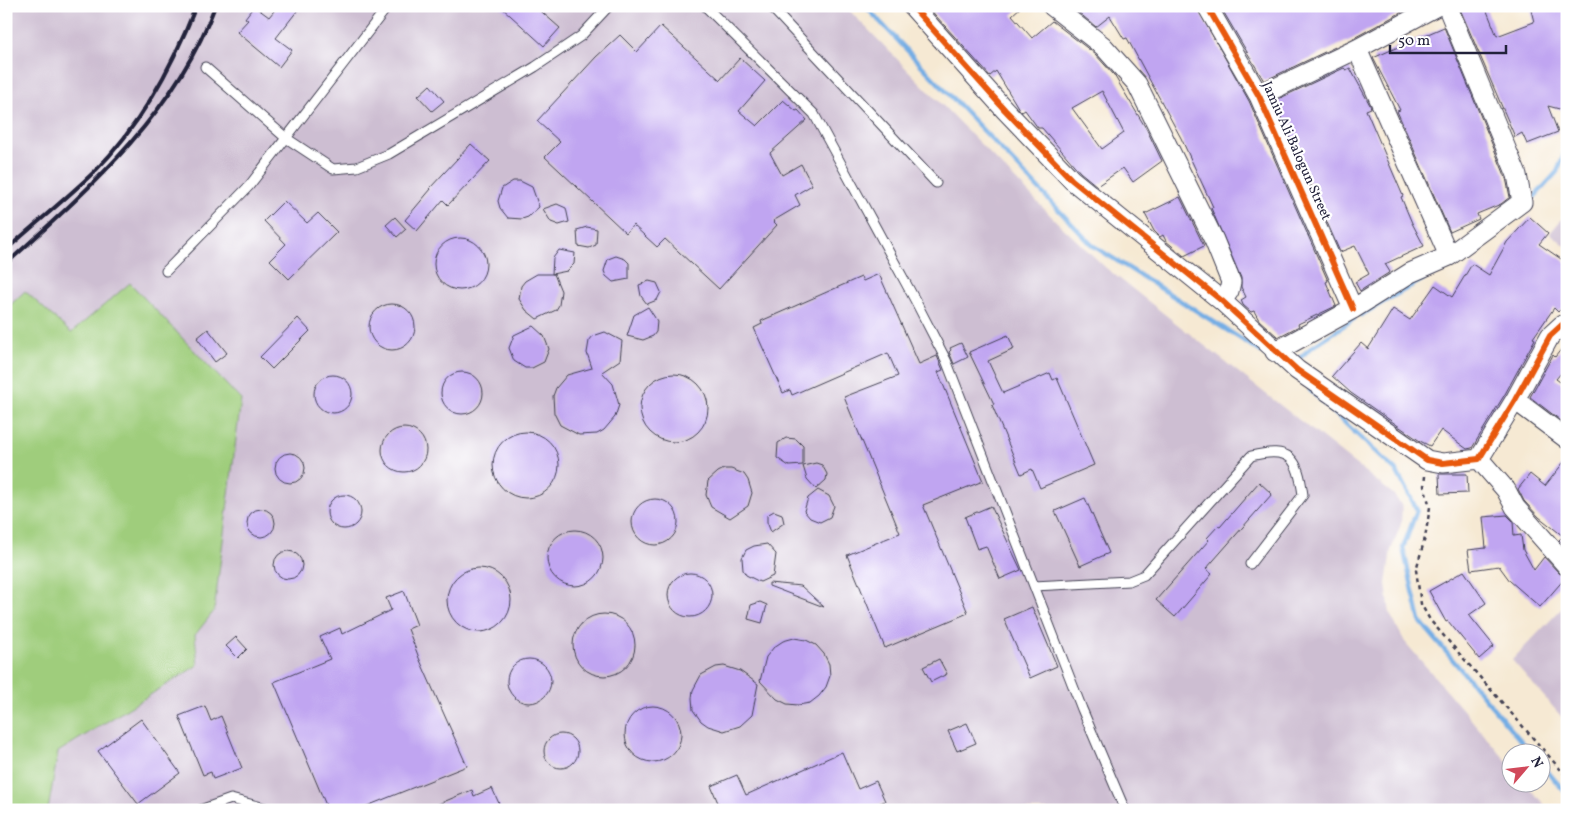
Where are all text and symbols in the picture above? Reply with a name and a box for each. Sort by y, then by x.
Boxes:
scale bar [1390,22,1507,54]
text: 50 m [1398,31,1430,52]
street label: Jamiu Ali Balogun Street [1257,79,1335,224]
north arrow [1500,744,1550,794]
text: N [1525,754,1547,772]

